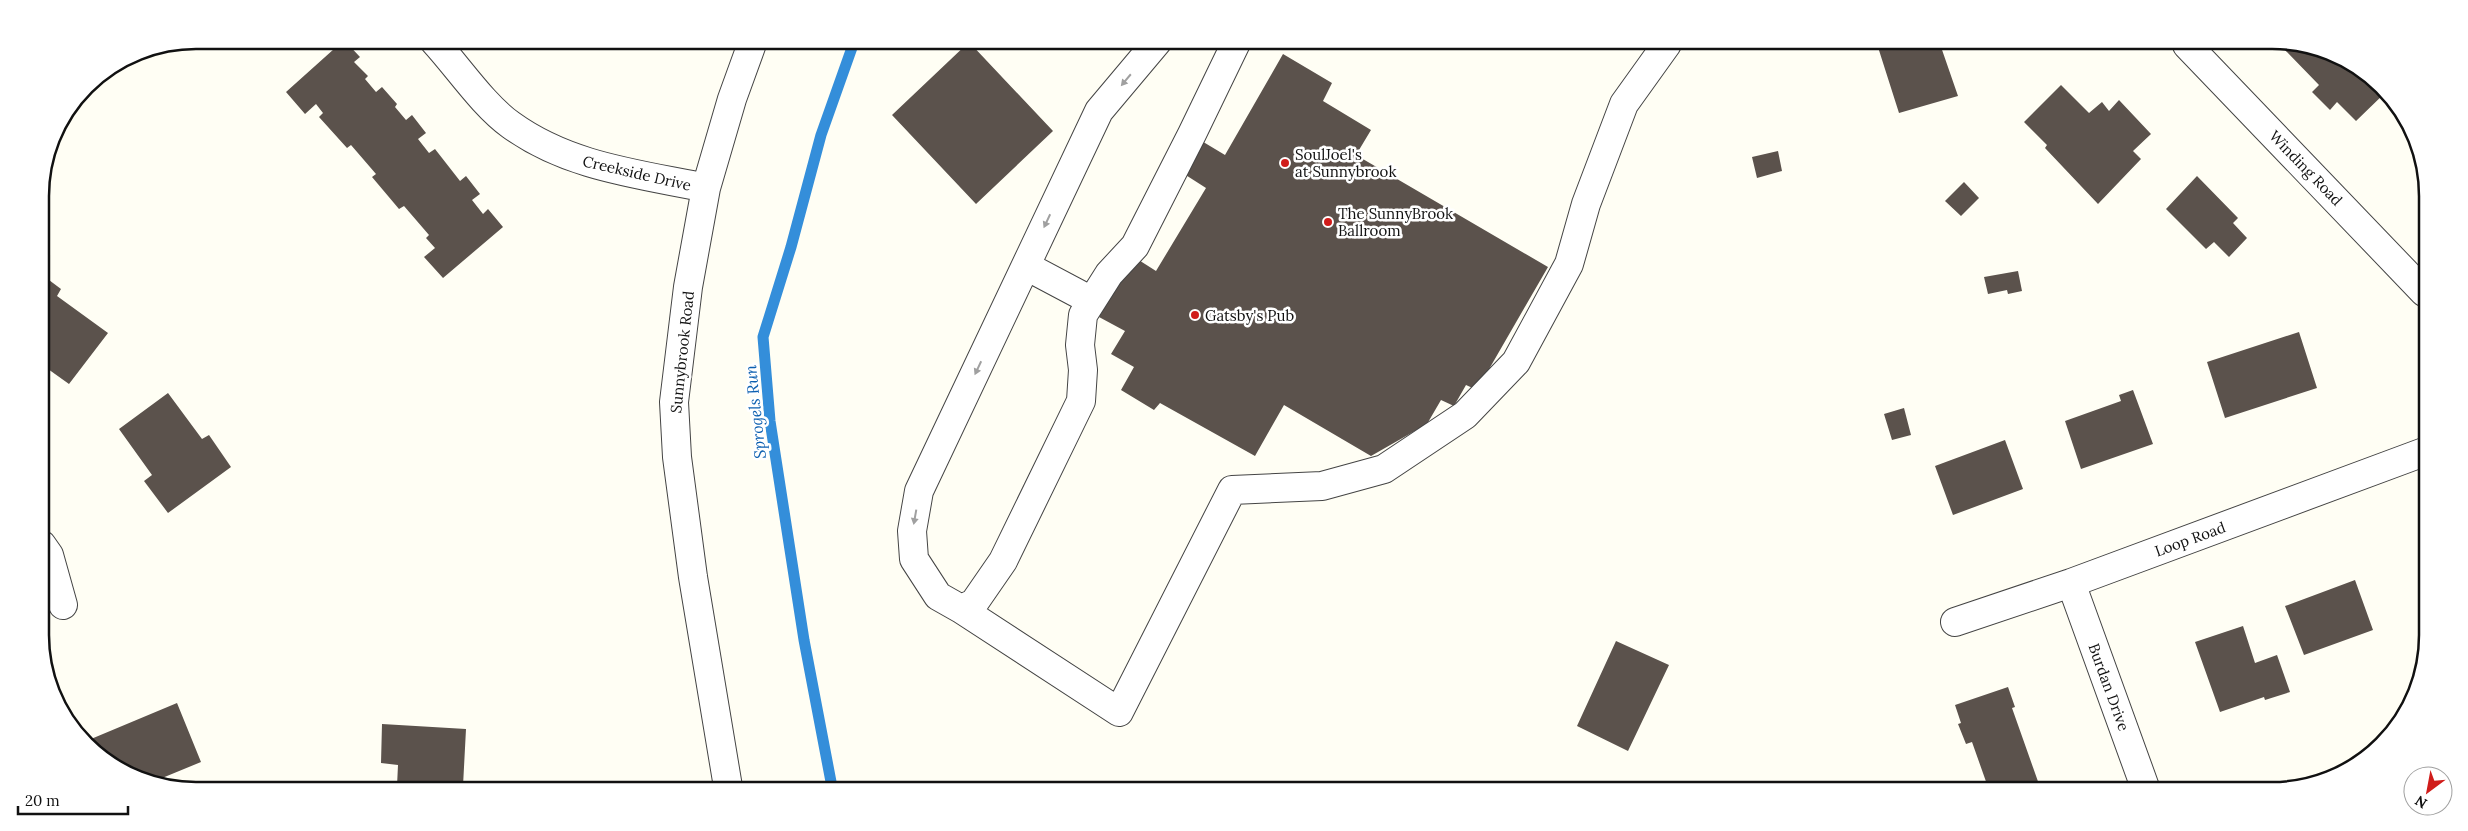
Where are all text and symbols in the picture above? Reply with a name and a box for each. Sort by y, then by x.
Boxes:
one-way arrow [1120,73,1131,86]
street label: Winding Road [2265,126,2347,210]
place label: SoulJoel's at Sunnybrook [1295,145,1396,181]
street label: Creekside Drive [581,151,693,195]
marker: SoulJoel's at Sunnybrook [1279,157,1291,169]
place label: The SunnyBrook Ballroom [1338,204,1453,240]
one-way arrow [1043,214,1051,228]
marker: The SunnyBrook Ballroom [1322,216,1334,228]
street label: Sunnybrook Road [666,290,698,414]
place label: Gatsby's Pub [1205,306,1294,325]
marker: Gatsby's Pub [1189,309,1201,321]
one-way arrow [974,361,982,375]
water label: Sprogels Run [740,364,770,460]
one-way arrow [910,509,918,525]
street label: Loop Road [2152,517,2228,561]
street label: Burdan Drive [2084,641,2134,733]
north arrow [2403,766,2453,816]
scale bar [18,784,128,816]
text: 20 m [25,791,60,810]
text: N [2412,791,2430,813]

